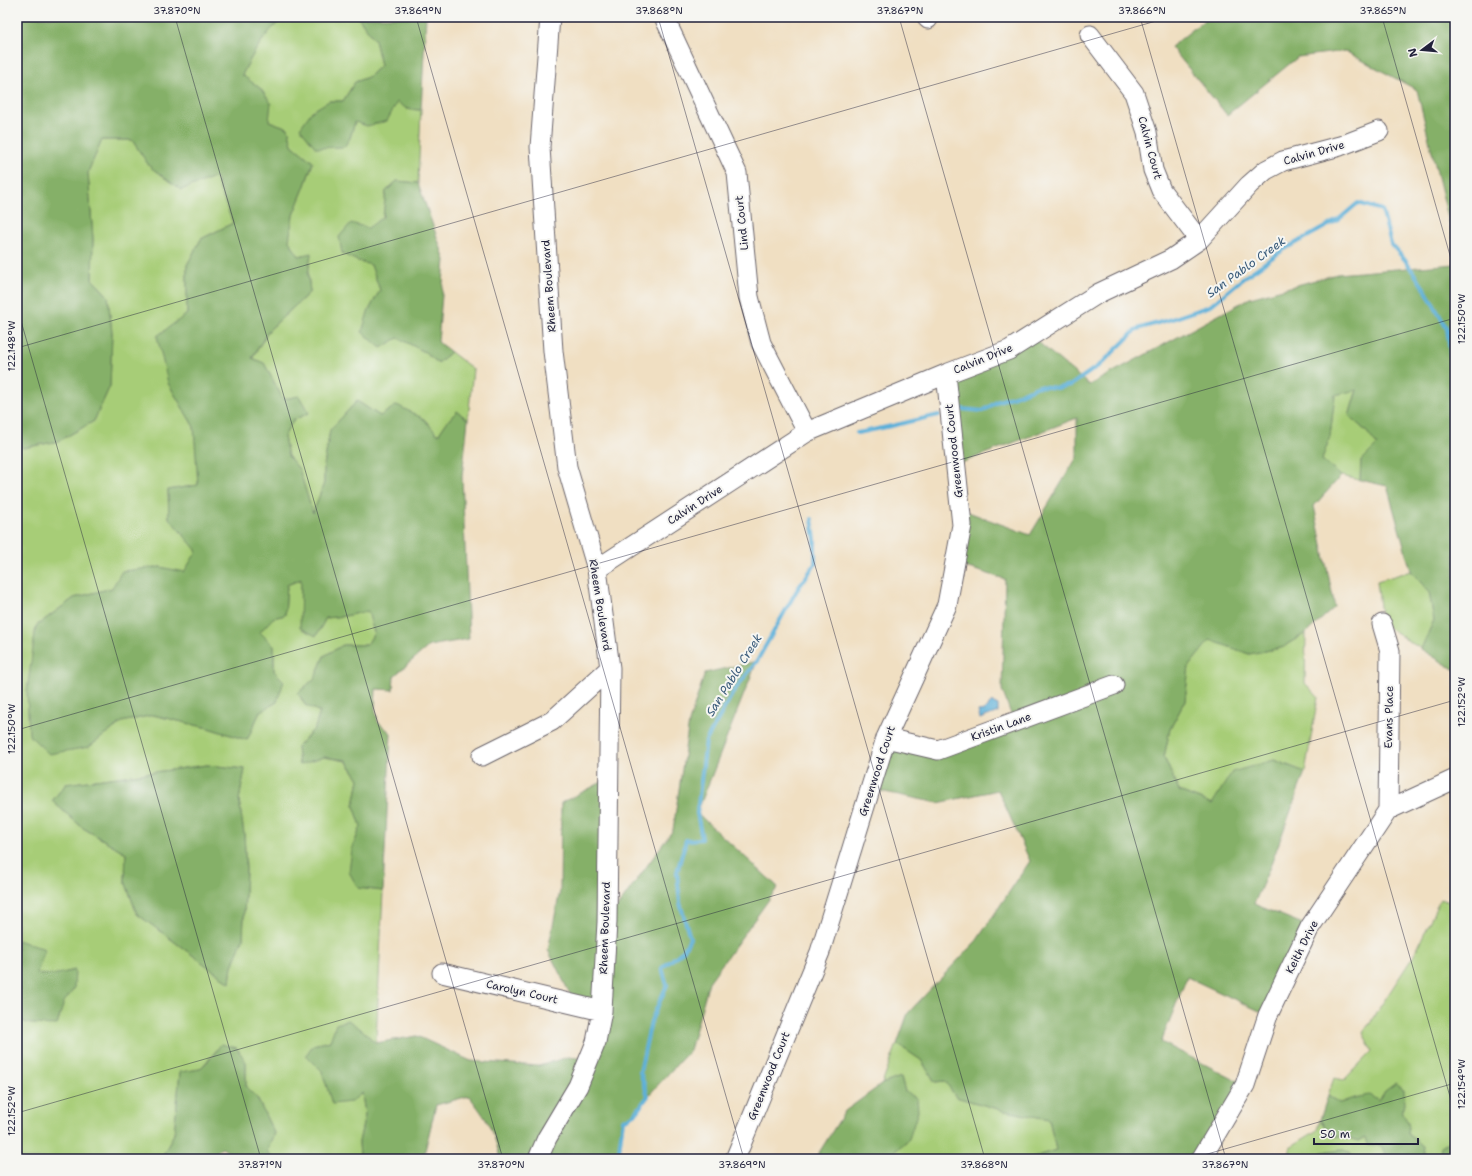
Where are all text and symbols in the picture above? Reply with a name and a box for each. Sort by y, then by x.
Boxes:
text: 37.870°N [153,4,201,17]
text: 37.869°N [394,4,442,17]
text: 37.868°N [635,4,683,17]
text: 37.867°N [877,4,923,17]
text: 37.866°N [1118,4,1166,17]
text: 37.865°N [1360,4,1406,17]
north arrow [1402,30,1442,70]
text: N [1404,46,1421,59]
street label: Calvin Court [1134,115,1166,181]
street label: Calvin Drive [1282,137,1346,169]
street label: Lind Court [732,195,752,251]
water label: San Pablo Creek [1203,233,1289,301]
street label: Rheem Boulevard [538,239,560,333]
text: 122.150°W [1455,293,1468,344]
text: 122.148°W [5,320,18,372]
street label: Calvin Drive [951,340,1015,378]
street label: Greenwood Court [942,403,966,499]
street label: Calvin Drive [665,482,725,528]
street label: Rheem Boulevard [585,558,615,652]
water label: San Pablo Creek [702,631,766,719]
text: 122.152°W [1455,677,1468,727]
street label: Evans Place [1381,686,1397,748]
text: 122.150°W [5,703,18,754]
street label: Kristin Lane [969,709,1033,745]
street label: Greenwood Court [855,724,899,818]
street label: Rheem Boulevard [596,881,614,975]
street label: Keith Drive [1282,918,1322,976]
street label: Carolyn Court [485,976,560,1008]
street label: Greenwood Court [744,1029,794,1123]
text: 122.154°W [1455,1058,1468,1109]
text: 122.152°W [5,1086,18,1136]
scale bar [1314,1120,1418,1146]
text: 50 m [1320,1126,1350,1142]
text: 37.871°N [238,1158,282,1171]
text: 37.870°N [477,1158,525,1171]
text: 37.869°N [718,1158,766,1171]
text: 37.868°N [960,1158,1008,1171]
text: 37.867°N [1202,1158,1248,1171]

